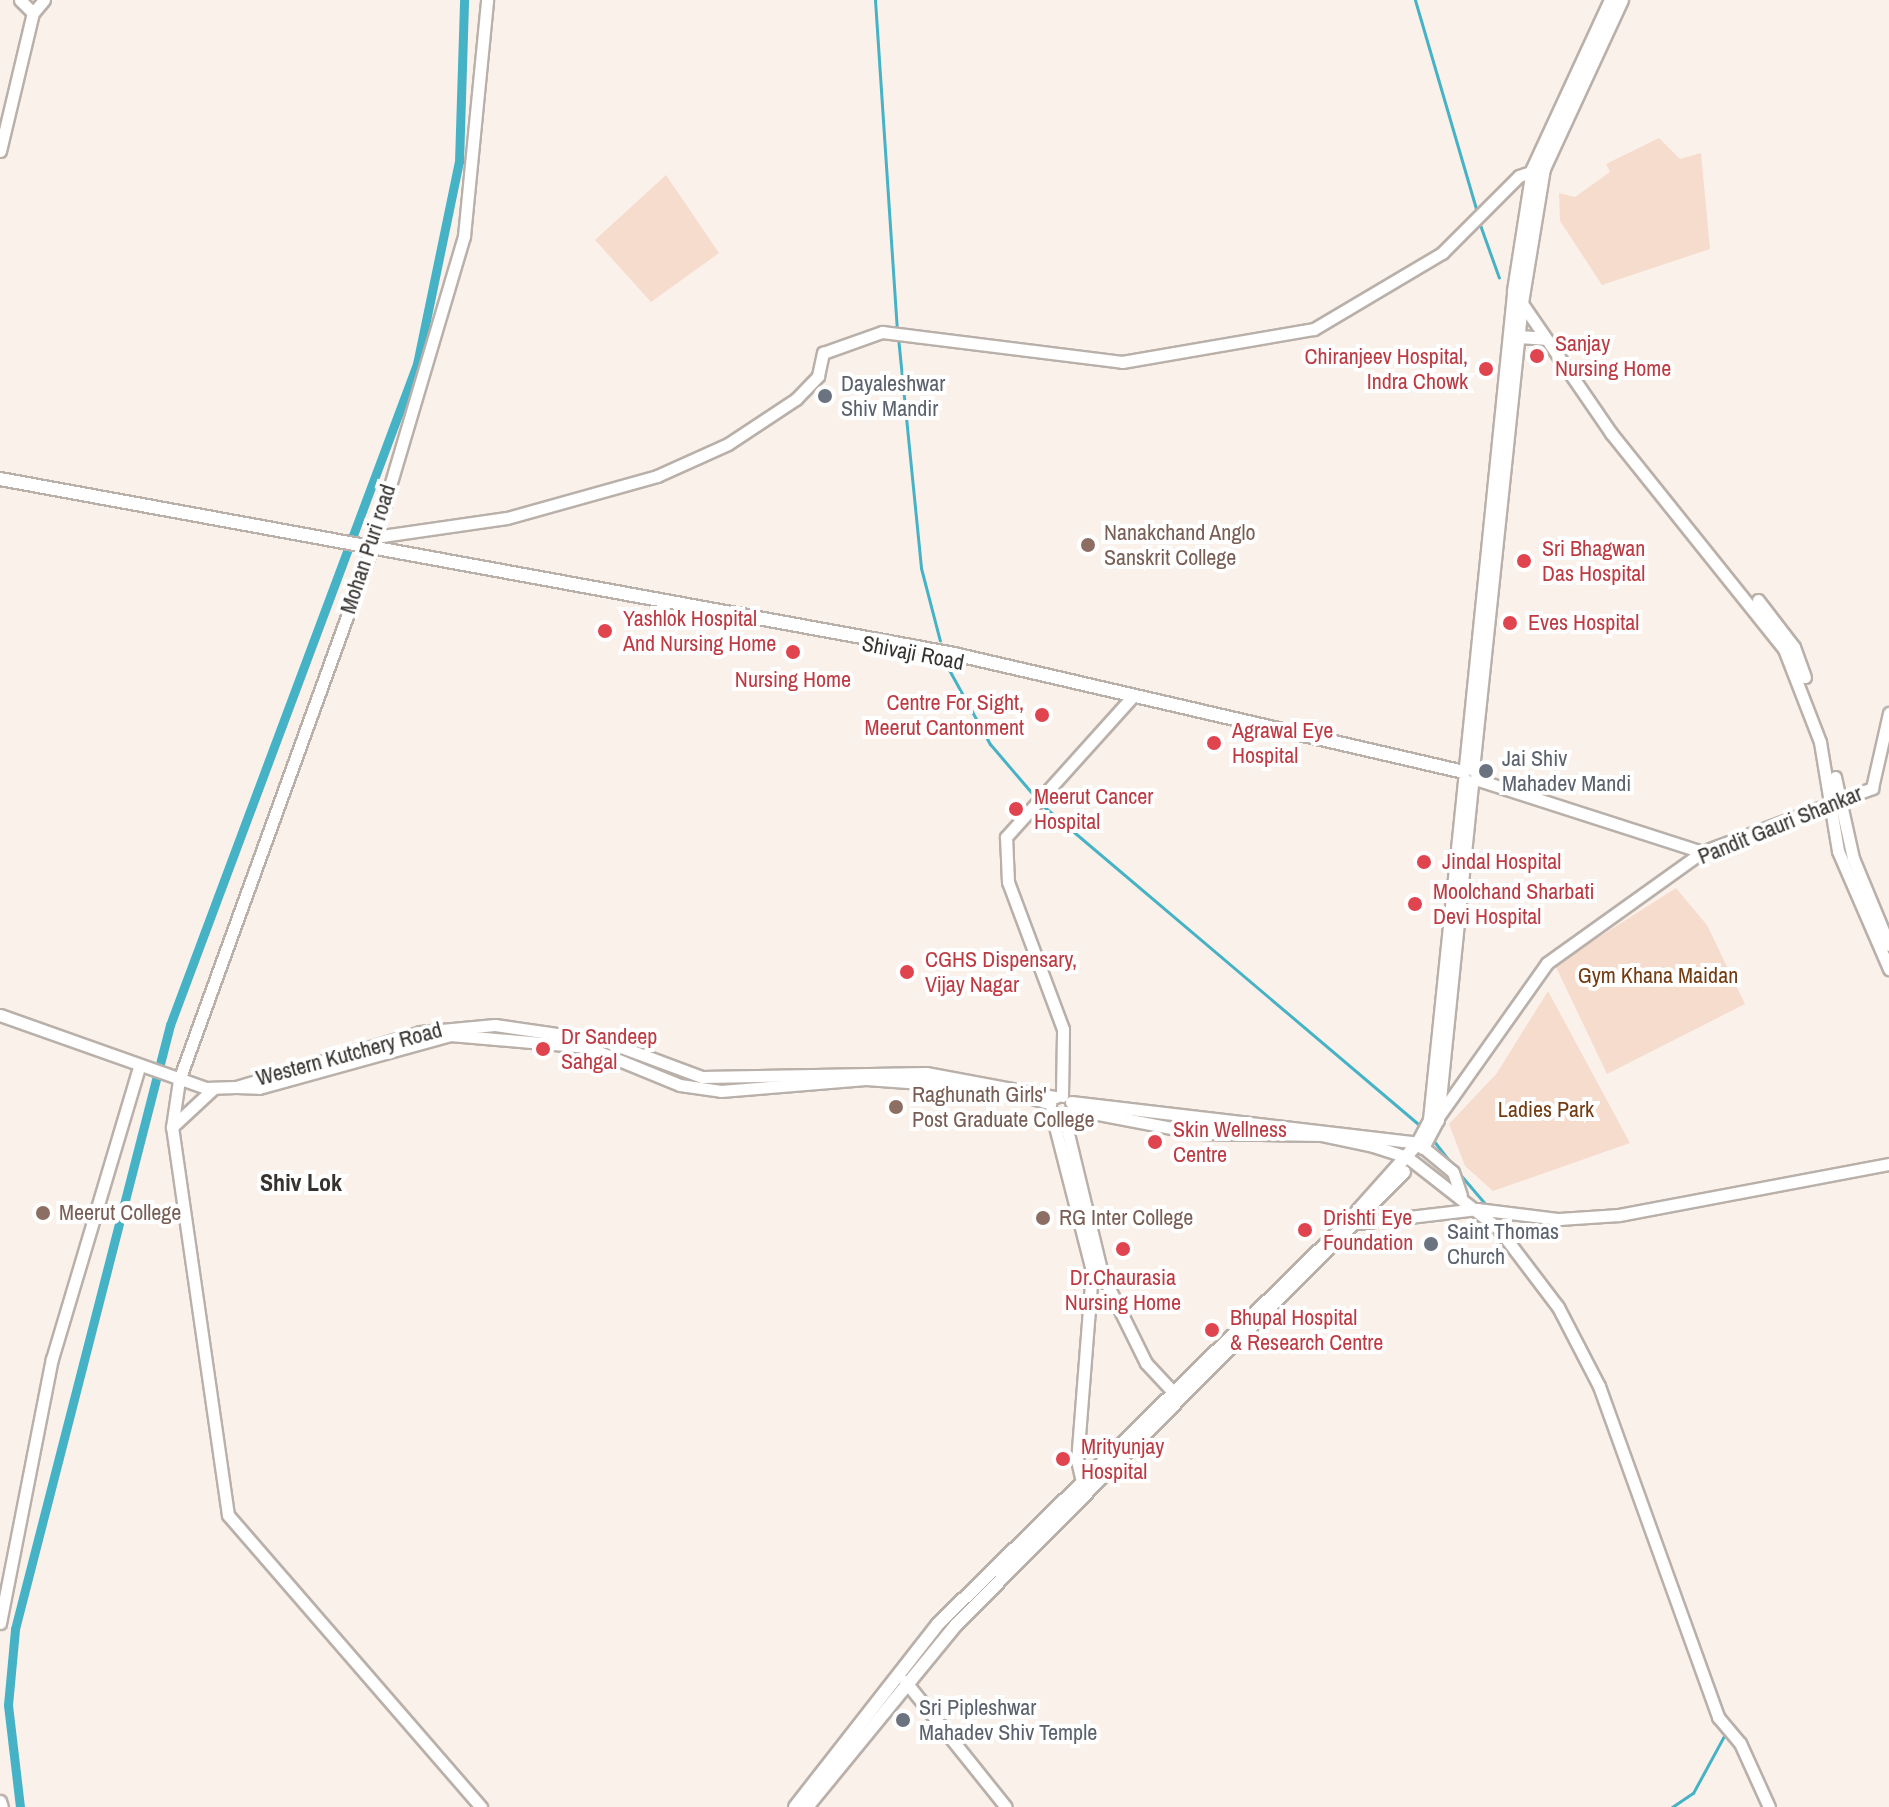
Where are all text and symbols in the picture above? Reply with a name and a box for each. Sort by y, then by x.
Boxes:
place label: Sanjay Nursing Home [1555,330,1671,382]
place label: Chiranjeev Hospital, Indra Chowk [1305,343,1468,394]
marker: Sanjay Nursing Home [1526,345,1548,367]
marker: Chiranjeev Hospital, Indra Chowk [1475,358,1497,380]
place label: Dayaleshwar Shiv Mandir [841,370,945,422]
marker: Dayaleshwar Shiv Mandir [816,387,834,405]
street label: Mohan Puri road [335,481,401,617]
place label: Nanakchand Anglo Sanskrit College [1104,519,1256,570]
place label: Sri Bhagwan Das Hospital [1542,535,1645,586]
marker: Nanakchand Anglo Sanskrit College [1079,536,1097,554]
marker: Sri Bhagwan Das Hospital [1513,550,1535,572]
place label: Yashlok Hospital And Nursing Home [623,605,776,656]
place label: Eves Hospital [1528,610,1639,636]
marker: Eves Hospital [1499,612,1521,634]
marker: Yashlok Hospital And Nursing Home [594,620,616,642]
street label: Shivaji Road [860,630,966,676]
marker: Nursing Home [782,641,804,663]
place label: Nursing Home [735,667,851,693]
place label: Centre For Sight, Meerut Cantonment [865,689,1024,740]
marker: Centre For Sight, Meerut Cantonment [1031,704,1053,726]
place label: Agrawal Eye Hospital [1232,717,1333,768]
marker: Agrawal Eye Hospital [1203,732,1225,754]
place label: Jai Shiv Mahadev Mandi [1502,745,1631,796]
marker: Jai Shiv Mahadev Mandi [1477,762,1495,780]
street label: Pandit Gauri Shankar [1694,780,1866,870]
place label: Meerut Cancer Hospital [1034,783,1153,834]
marker: Meerut Cancer Hospital [1005,798,1027,820]
place label: Jindal Hospital [1442,849,1561,875]
marker: Jindal Hospital [1413,851,1435,873]
place label: Moolchand Sharbati Devi Hospital [1433,878,1594,930]
marker: Moolchand Sharbati Devi Hospital [1404,893,1426,915]
place label: CGHS Dispensary, Vijay Nagar [925,946,1077,998]
marker: CGHS Dispensary, Vijay Nagar [896,961,918,983]
park label: Gym Khana Maidan [1578,963,1738,989]
street label: Western Kutchery Road [253,1017,445,1091]
place label: Dr Sandeep Sahgal [561,1023,657,1074]
marker: Dr Sandeep Sahgal [532,1038,554,1060]
place label: Raghunath Girls' Post Graduate College [912,1081,1095,1132]
park label: Ladies Park [1498,1097,1594,1123]
marker: Raghunath Girls' Post Graduate College [887,1098,905,1116]
place label: Skin Wellness Centre [1173,1116,1287,1168]
marker: Skin Wellness Centre [1144,1131,1166,1153]
district label: Shiv Lok [260,1169,342,1197]
place label: Meerut College [59,1200,181,1226]
marker: Meerut College [34,1204,52,1222]
place label: Drishti Eye Foundation [1323,1204,1413,1256]
place label: RG Inter College [1059,1205,1193,1231]
marker: RG Inter College [1034,1209,1052,1227]
place label: Saint Thomas Church [1447,1218,1559,1270]
marker: Drishti Eye Foundation [1294,1219,1316,1241]
marker: Saint Thomas Church [1422,1235,1440,1253]
marker: Dr.Chaurasia Nursing Home [1112,1238,1134,1260]
place label: Dr.Chaurasia Nursing Home [1065,1264,1181,1316]
place label: Bhupal Hospital & Research Centre [1230,1304,1383,1356]
marker: Bhupal Hospital & Research Centre [1201,1319,1223,1341]
place label: Mrityunjay Hospital [1081,1433,1164,1484]
marker: Mrityunjay Hospital [1052,1448,1074,1470]
place label: Sri Pipleshwar Mahadev Shiv Temple [919,1694,1097,1746]
marker: Sri Pipleshwar Mahadev Shiv Temple [894,1711,912,1729]

